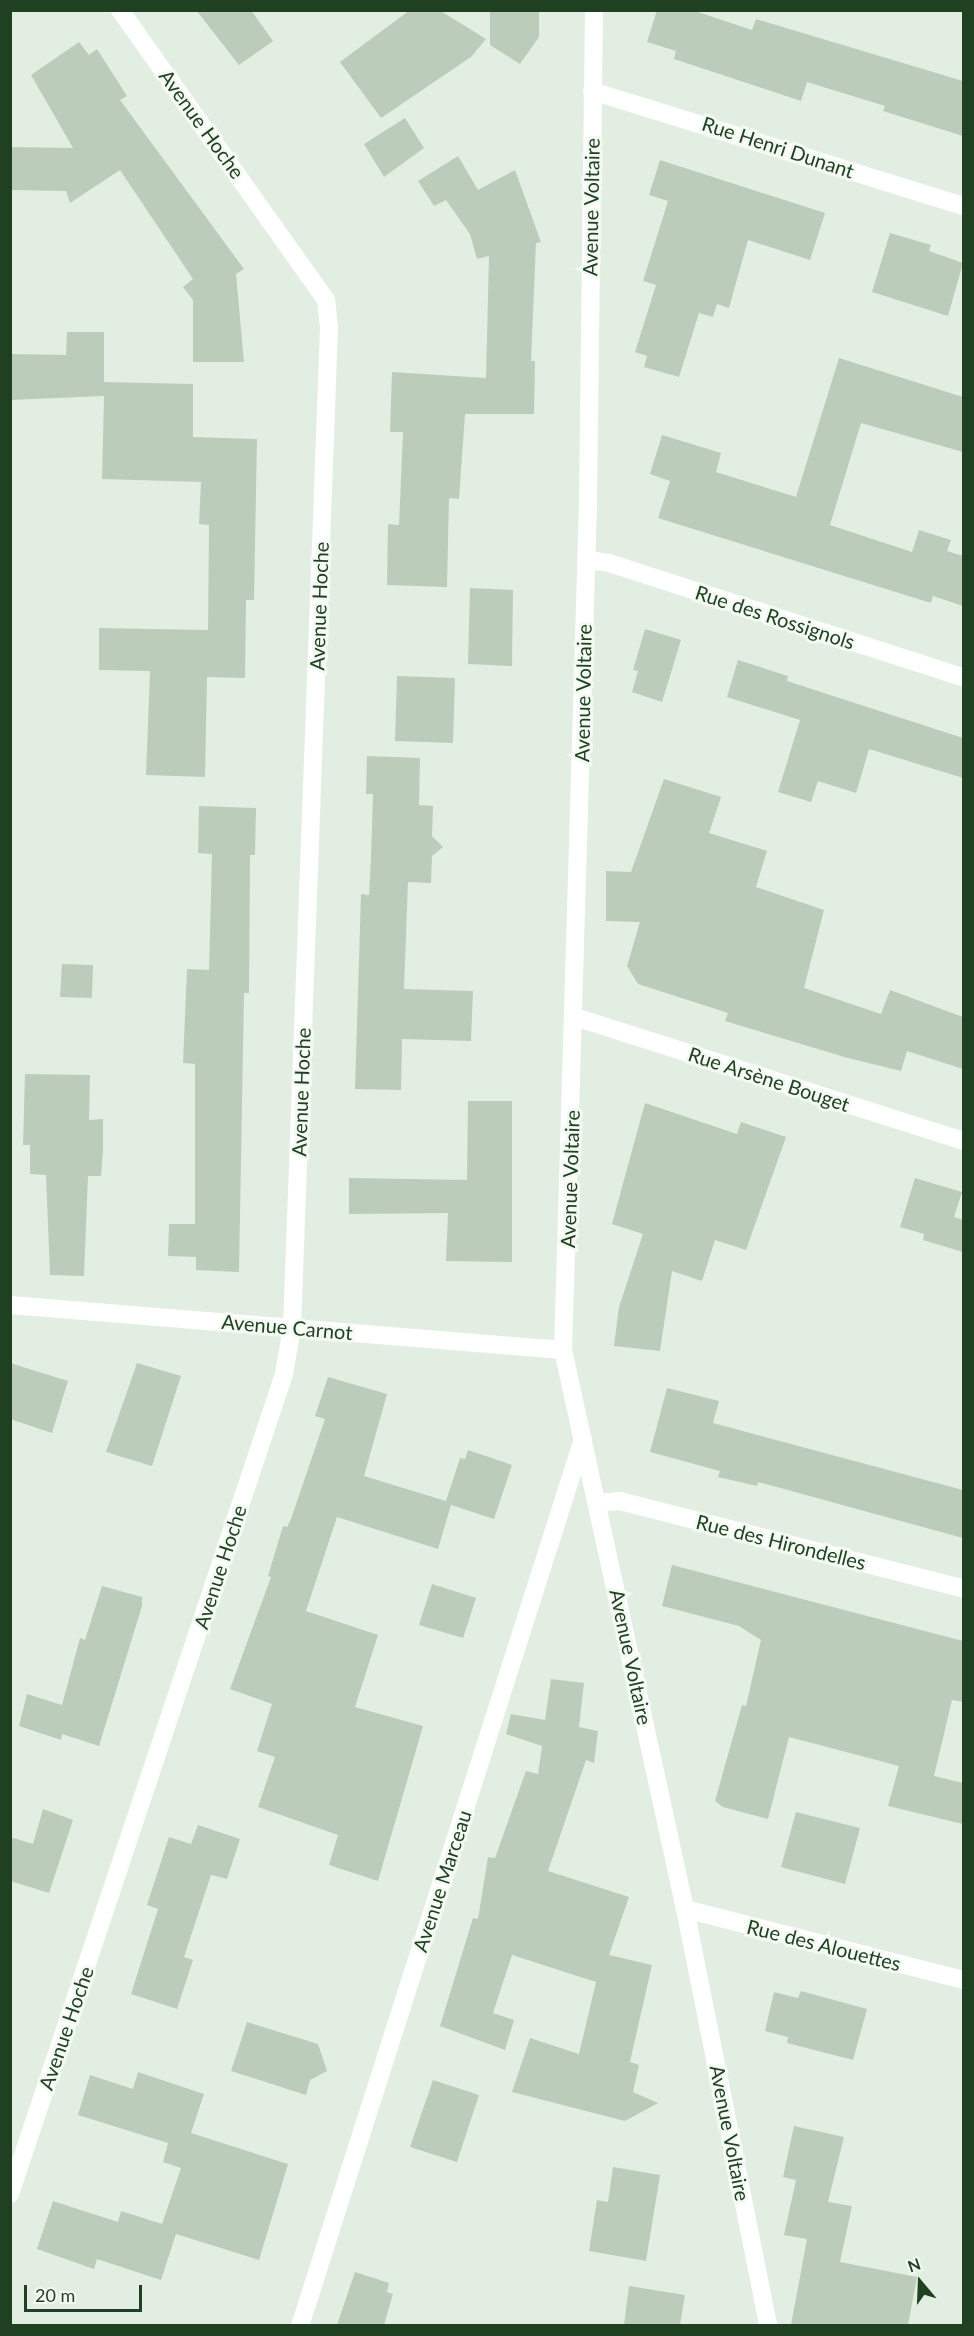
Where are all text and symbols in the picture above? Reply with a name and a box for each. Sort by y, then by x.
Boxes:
street label: Avenue Hoche [154,65,250,183]
street label: Rue Henri Dunant [699,111,857,183]
street label: Avenue Voltaire [578,137,604,277]
street label: Avenue Hoche [305,541,333,671]
street label: Rue des Rossignols [692,580,858,654]
street label: Avenue Voltaire [570,623,596,763]
street label: Avenue Hoche [287,1027,315,1157]
street label: Rue Arsène Bouget [685,1041,853,1117]
street label: Avenue Voltaire [556,1109,584,1249]
street label: Avenue Carnot [221,1309,353,1345]
street label: Avenue Hoche [189,1502,251,1632]
street label: Rue des Hirondelles [694,1509,868,1575]
street label: Avenue Voltaire [605,1587,657,1727]
street label: Avenue Marceau [408,1807,476,1955]
street label: Rue des Alouettes [744,1914,904,1976]
street label: Avenue Hoche [34,1963,98,2093]
street label: Avenue Voltaire [705,2063,755,2203]
north arrow [890,2252,950,2312]
text: N [905,2254,923,2275]
scale bar [27,2273,146,2311]
text: 20 m [35,2284,75,2306]

